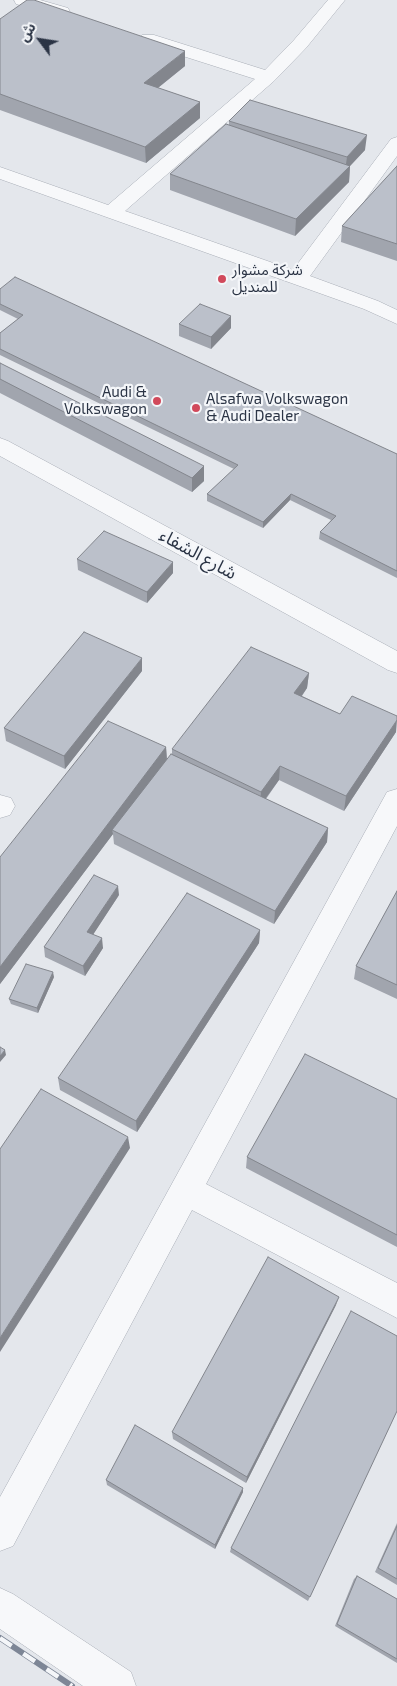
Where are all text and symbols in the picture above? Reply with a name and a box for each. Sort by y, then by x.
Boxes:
north arrow [15,15,65,65]
text: ش [14,19,39,45]
place label: شركة مشوار للمنديل [232,261,303,296]
marker: شركة مشوار للمنديل [216,273,228,285]
place label: Audi & Volkswagon [64,383,147,418]
place label: Alsafwa Volkswagon & Audi Dealer [206,390,348,425]
marker: Audi & Volkswagon [151,395,163,407]
marker: Alsafwa Volkswagon & Audi Dealer [190,402,202,414]
street label: شارع الشفاء [156,524,240,584]

